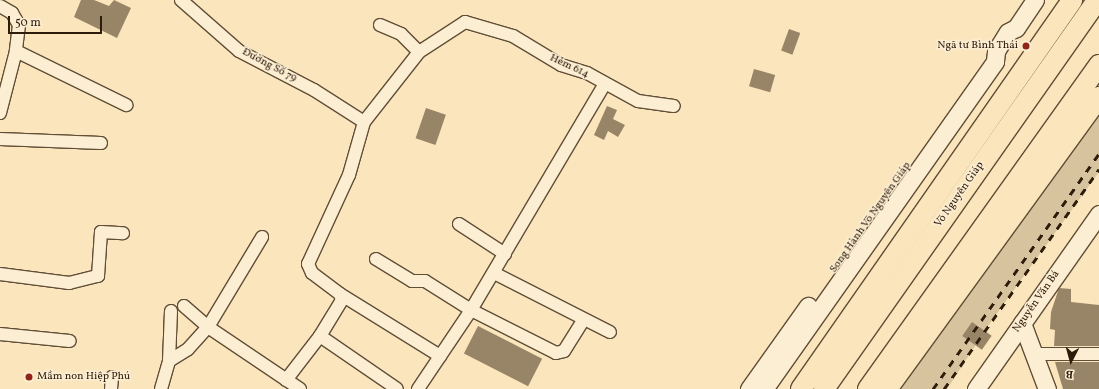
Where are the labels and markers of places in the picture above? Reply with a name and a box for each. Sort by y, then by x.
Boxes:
place label: Ngã tư Bình Thái [937,39,1018,53]
marker: Ngã tư Bình Thái [1021,41,1031,51]
place label: Mầm non Hiệp Phú [37,370,130,384]
marker: Mầm non Hiệp Phú [24,372,34,382]

